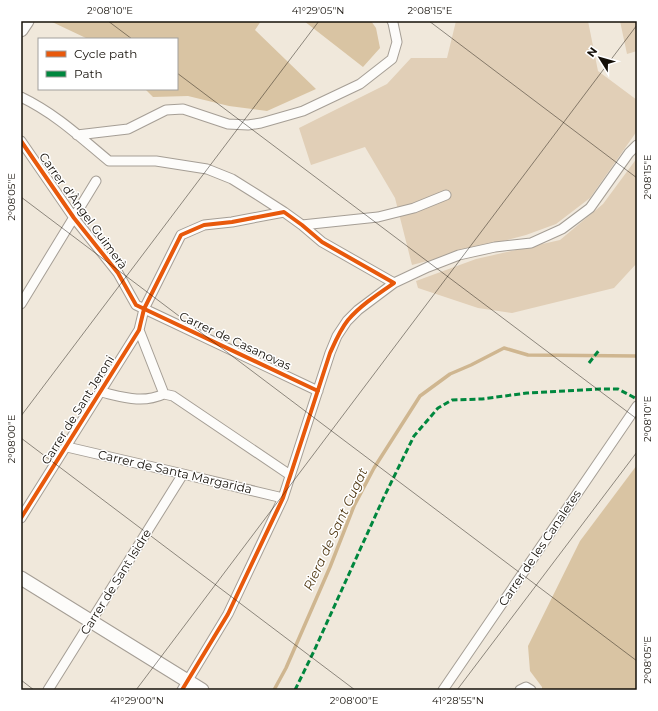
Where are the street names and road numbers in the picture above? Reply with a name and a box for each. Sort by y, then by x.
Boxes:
street label: Carrer d'Àngel Guimerà [36,149,131,272]
street label: Carrer de Casanovas [177,308,294,373]
street label: Carrer de Sant Jeroni [38,352,117,467]
street label: Carrer de Santa Margarida [97,446,254,497]
street label: Carrer de les Canaletes [495,487,584,609]
street label: Carrer de Sant Isidre [77,526,154,637]

